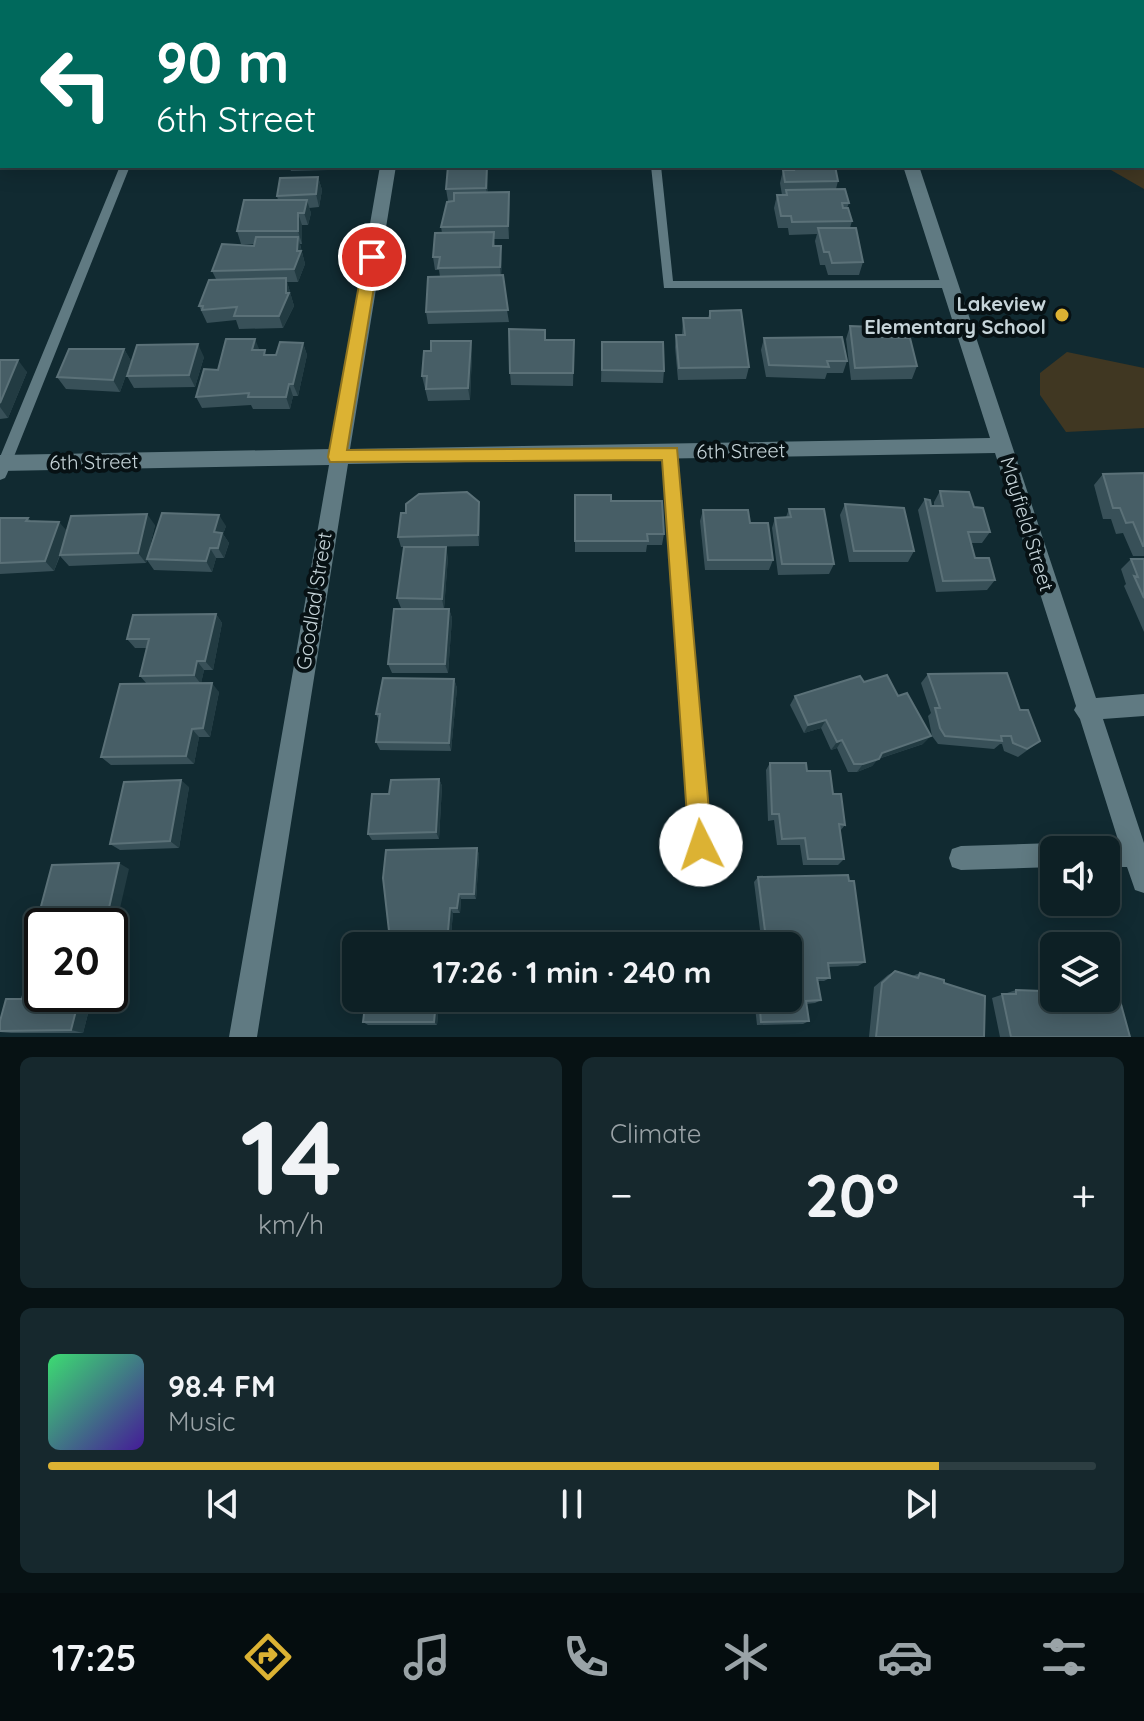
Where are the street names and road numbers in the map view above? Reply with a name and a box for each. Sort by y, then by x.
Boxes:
street label: 6th Street [696,437,786,464]
street label: 6th Street [49,448,139,475]
street label: Mayfield Street [995,454,1060,594]
street label: Goodlad Street [290,530,337,672]

